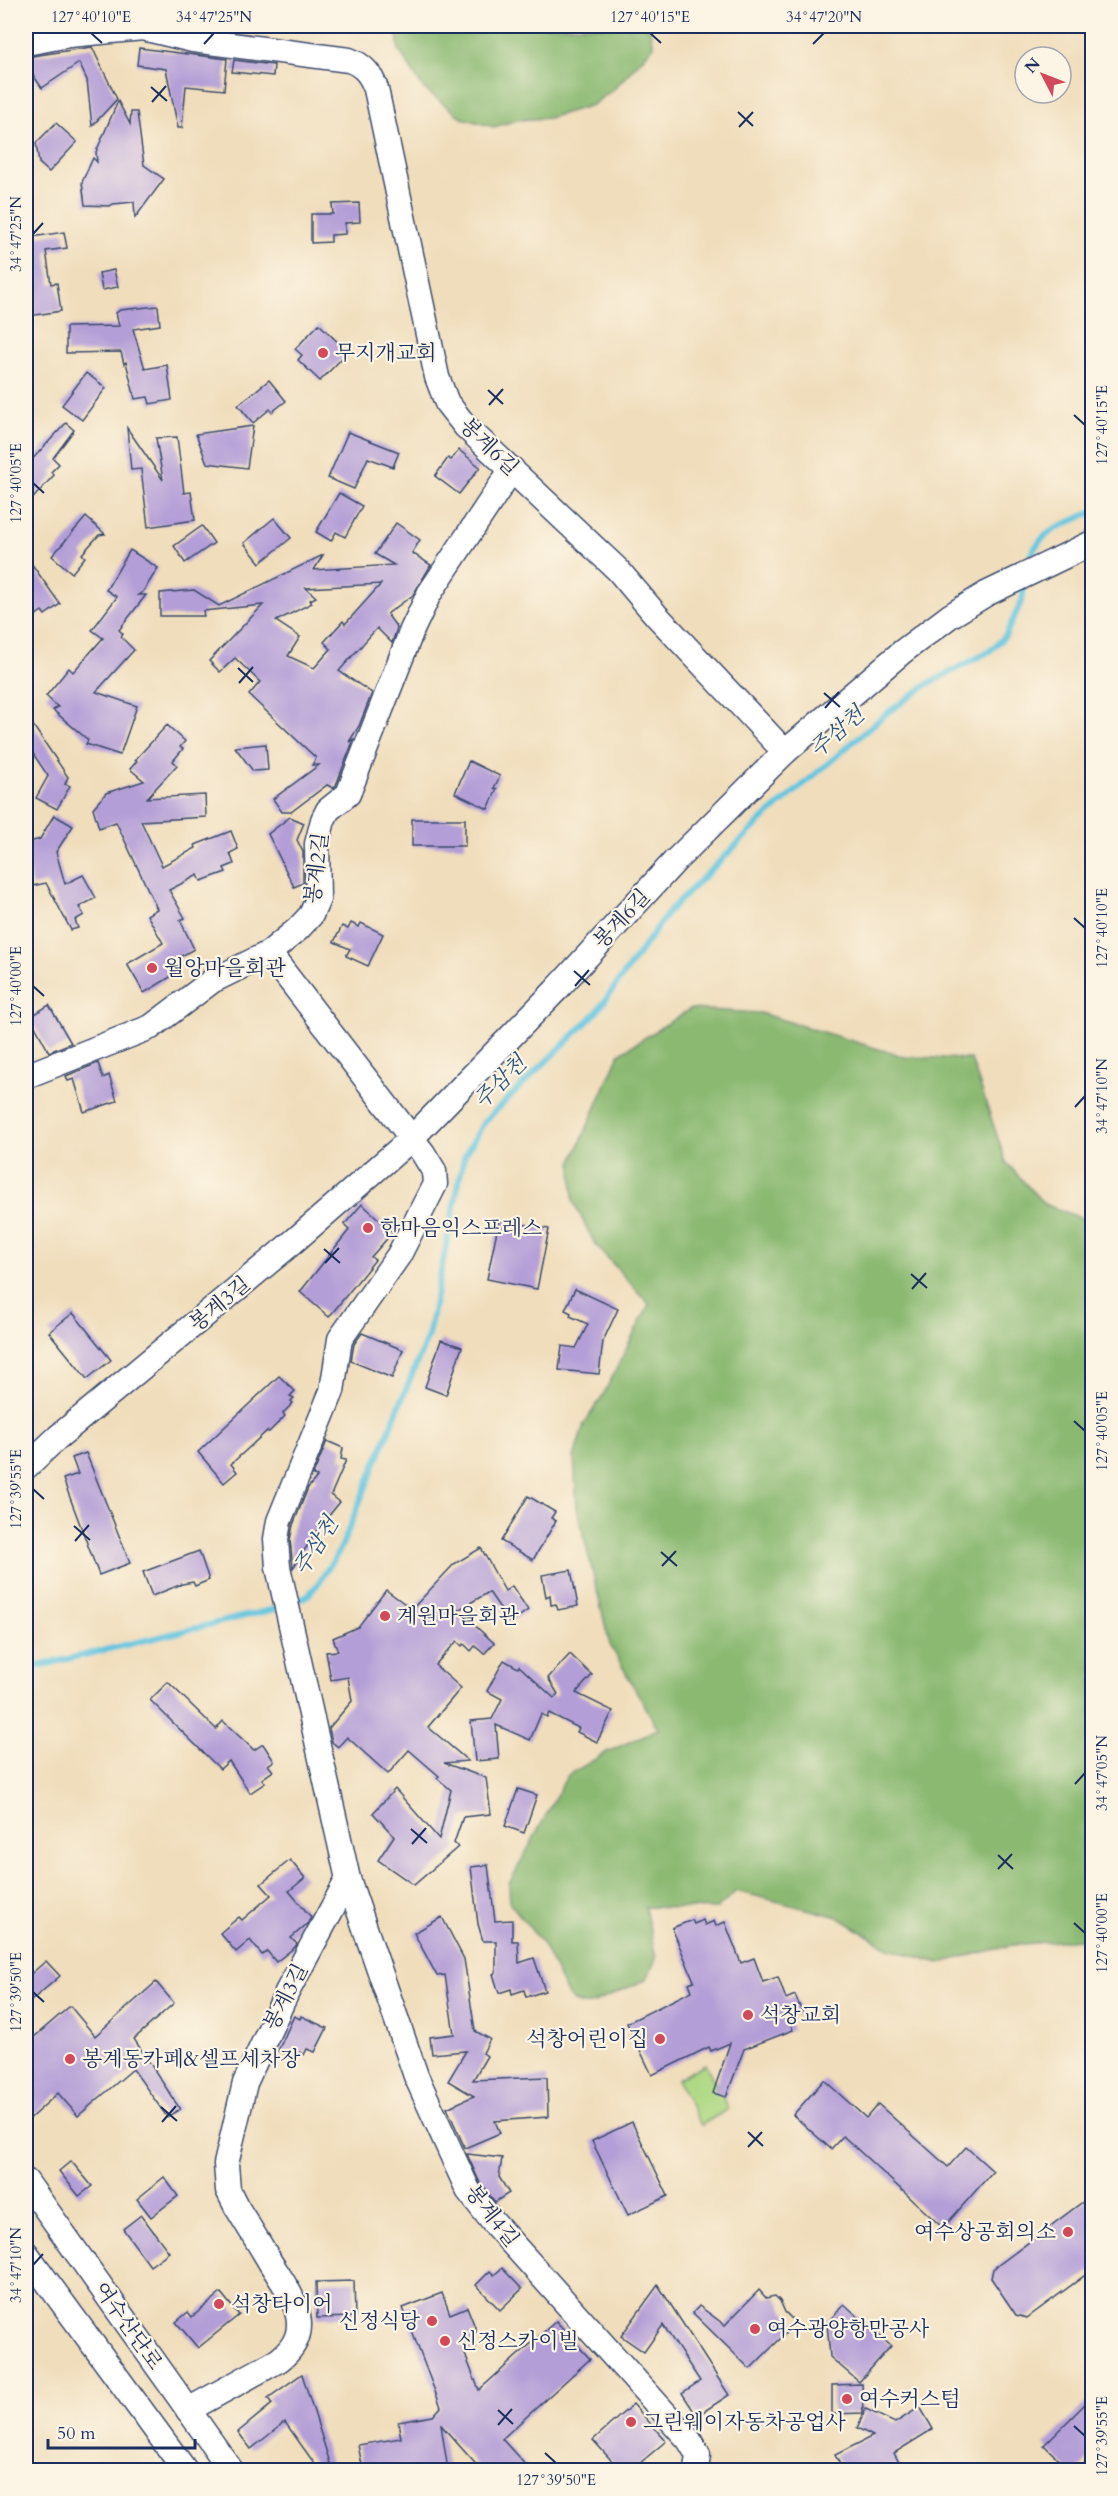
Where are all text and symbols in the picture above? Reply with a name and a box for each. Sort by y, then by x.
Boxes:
text: 127°40'10"E [51,7,131,27]
text: 34°47'25"N [176,7,252,27]
text: 127°40'15"E [610,7,690,27]
text: 34°47'20"N [786,7,862,27]
north arrow [1013,45,1073,105]
text: N [1020,53,1045,78]
text: 34°47'25"N [6,196,26,272]
place label: 무지개교회 [335,339,436,368]
marker: 무지개교회 [316,346,330,360]
text: 127°40'15"E [1092,385,1112,465]
street label: 봉계6길 [453,412,525,482]
text: 127°40'05"E [6,443,26,523]
water label: 주삼천 [803,699,872,764]
street label: 봉계2길 [298,831,336,905]
street label: 봉계6길 [587,883,657,955]
text: 127°40'10"E [1092,888,1112,968]
text: 127°40'00"E [6,946,26,1026]
place label: 월앙마을회관 [164,954,286,983]
marker: 월앙마을회관 [145,961,159,975]
water label: 주삼천 [467,1048,534,1115]
text: 34°47'10"N [1092,1058,1112,1134]
place label: 한마음익스프레스 [380,1214,542,1243]
marker: 한마음익스프레스 [361,1221,375,1235]
street label: 봉계3길 [183,1270,257,1338]
text: 127°40'05"E [1092,1391,1112,1471]
text: 127°39'55"E [6,1449,26,1529]
water label: 주삼천 [286,1510,347,1581]
place label: 계원마을회관 [397,1602,519,1631]
marker: 계원마을회관 [378,1609,392,1623]
text: 34°47'05"N [1092,1735,1112,1811]
text: 127°40'00"E [1092,1893,1112,1973]
text: 127°39'50"E [6,1952,26,2032]
street label: 봉계3길 [257,1959,315,2035]
place label: 석창교회 [760,2001,841,2030]
marker: 석창교회 [741,2008,755,2022]
place label: 석창어린이집 [526,2025,648,2054]
marker: 석창어린이집 [653,2032,667,2046]
place label: 봉계동카페&셀프세차장 [82,2045,301,2074]
marker: 봉계동카페&셀프세차장 [63,2052,77,2066]
street label: 봉계4길 [459,2179,525,2253]
place label: 여수상공회의소 [914,2218,1056,2247]
marker: 여수상공회의소 [1061,2225,1075,2239]
text: 34°47'10"N [6,2227,26,2303]
street label: 여수산단로 [87,2276,169,2376]
place label: 석창타이어 [231,2290,332,2319]
marker: 석창타이어 [212,2297,226,2311]
place label: 신정식당 [339,2307,421,2336]
marker: 신정식당 [425,2314,439,2328]
place label: 여수광양항만공사 [767,2315,930,2344]
marker: 여수광양항만공사 [748,2322,762,2336]
place label: 신정스카이빌 [457,2327,579,2356]
marker: 신정스카이빌 [438,2334,452,2348]
place label: 여수커스텀 [859,2385,960,2414]
marker: 여수커스텀 [840,2392,854,2406]
text: 127°39'55"E [1092,2396,1112,2476]
place label: 그린웨이자동차공업사 [643,2408,847,2437]
scale bar [48,2412,195,2450]
marker: 그린웨이자동차공업사 [624,2415,638,2429]
text: 50 m [57,2421,96,2446]
text: 127°39'50"E [516,2470,596,2490]

